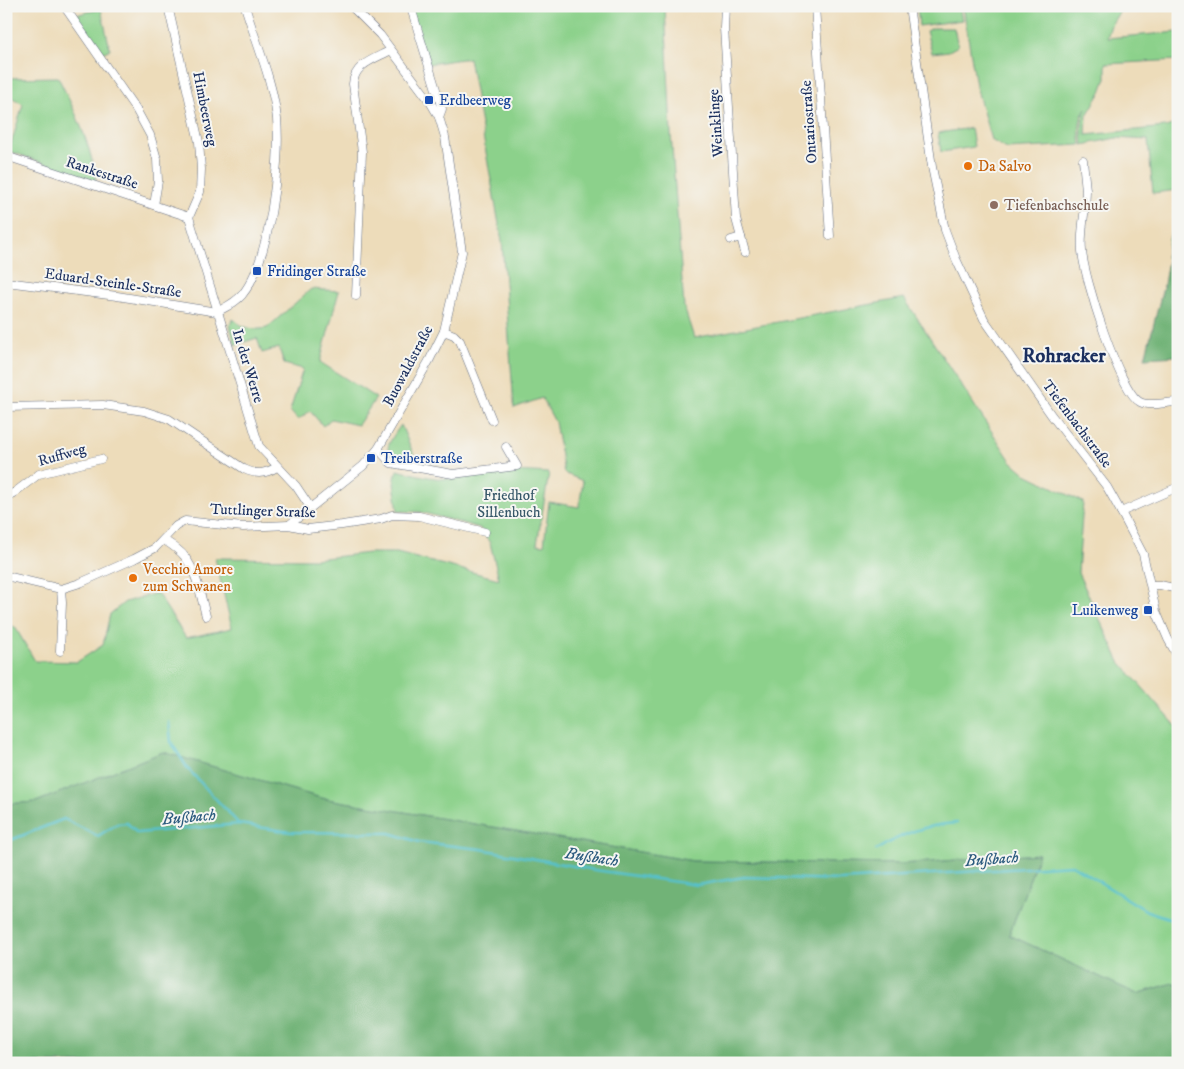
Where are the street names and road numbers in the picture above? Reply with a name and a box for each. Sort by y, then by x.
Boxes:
street label: Himbeerweg [188,70,222,149]
street label: Ontariostraße [797,80,821,164]
street label: Weinklinge [704,88,728,159]
street label: Rankestraße [64,152,140,194]
street label: Eduard-Steinle-Straße [43,264,183,302]
street label: Buowaldstraße [379,322,437,410]
street label: In der Werre [228,327,268,405]
street label: Tiefenbachstraße [1038,376,1116,472]
street label: Ruffweg [36,439,89,471]
street label: Tuttlinger Straße [210,500,316,522]

